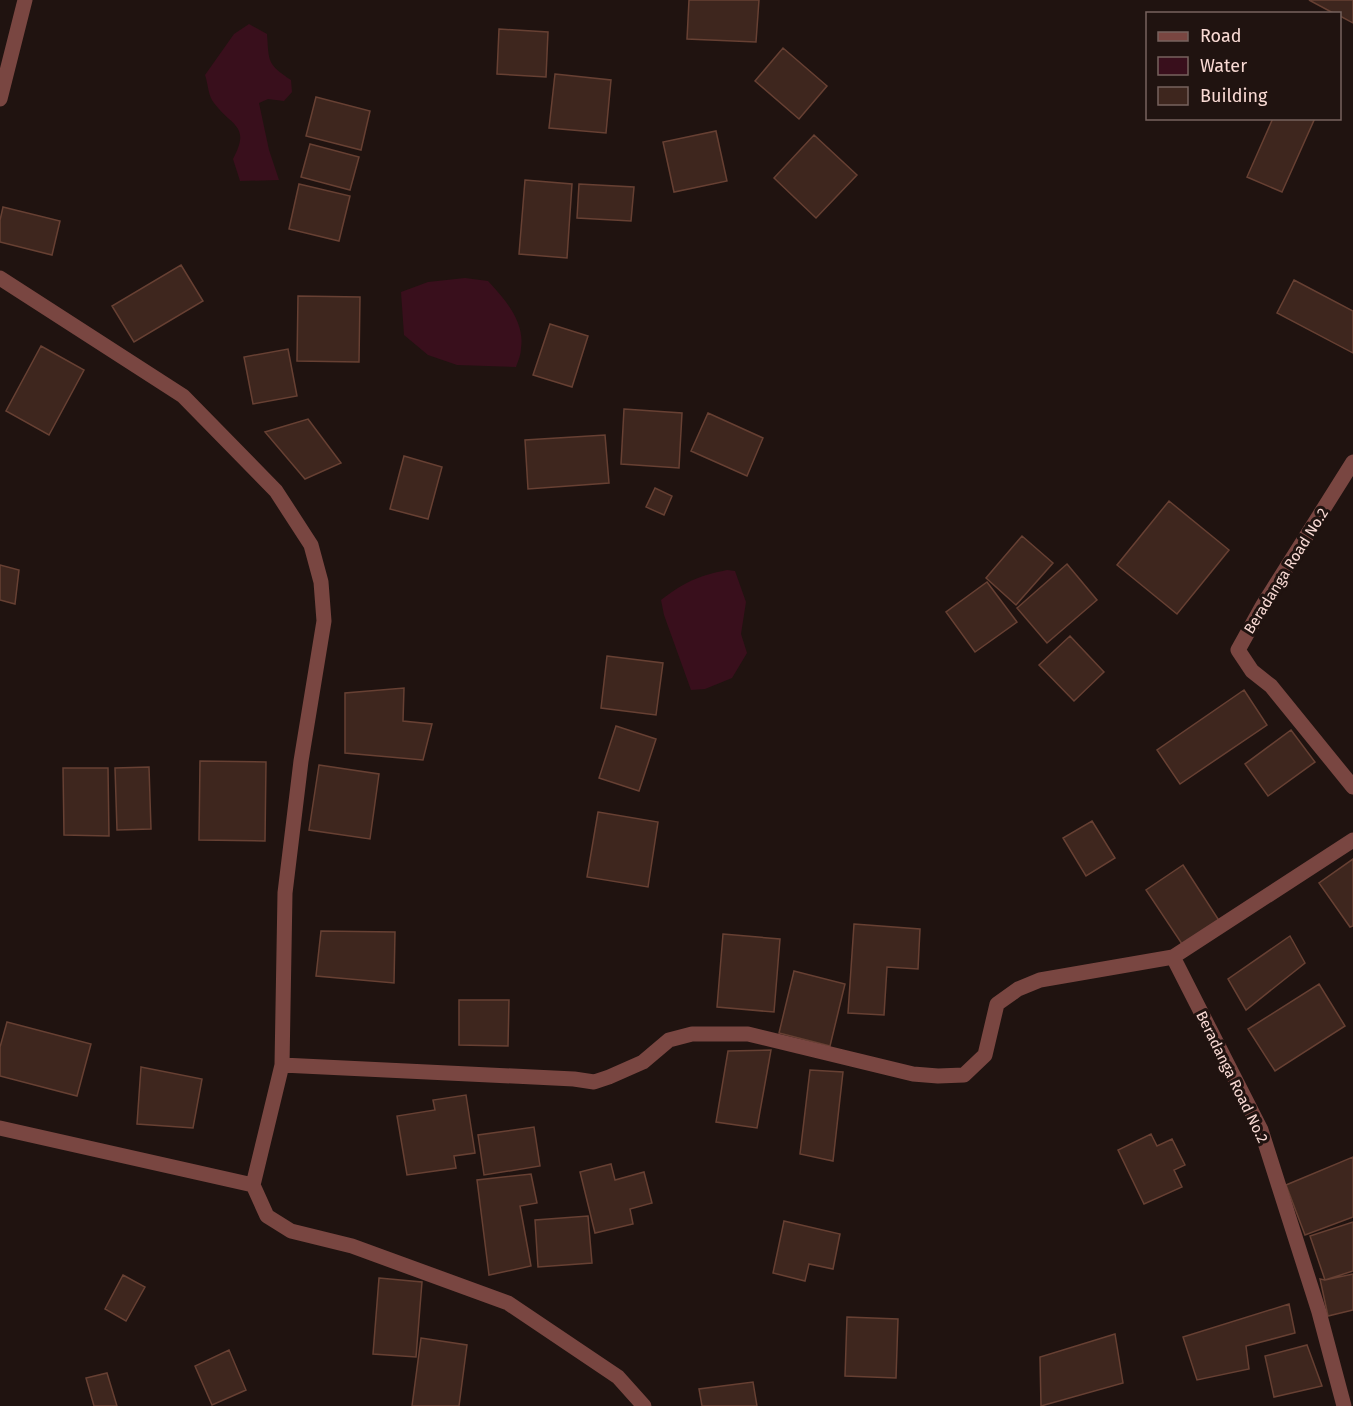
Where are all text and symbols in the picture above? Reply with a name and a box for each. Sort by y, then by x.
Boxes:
legend [1146,12,1341,120]
text: Road [1200,25,1242,47]
text: Water [1200,55,1247,77]
text: Building [1200,85,1268,107]
street label: Beradanga Road No.2 [1240,505,1332,637]
street label: Beradanga Road No.2 [1192,1008,1272,1146]

